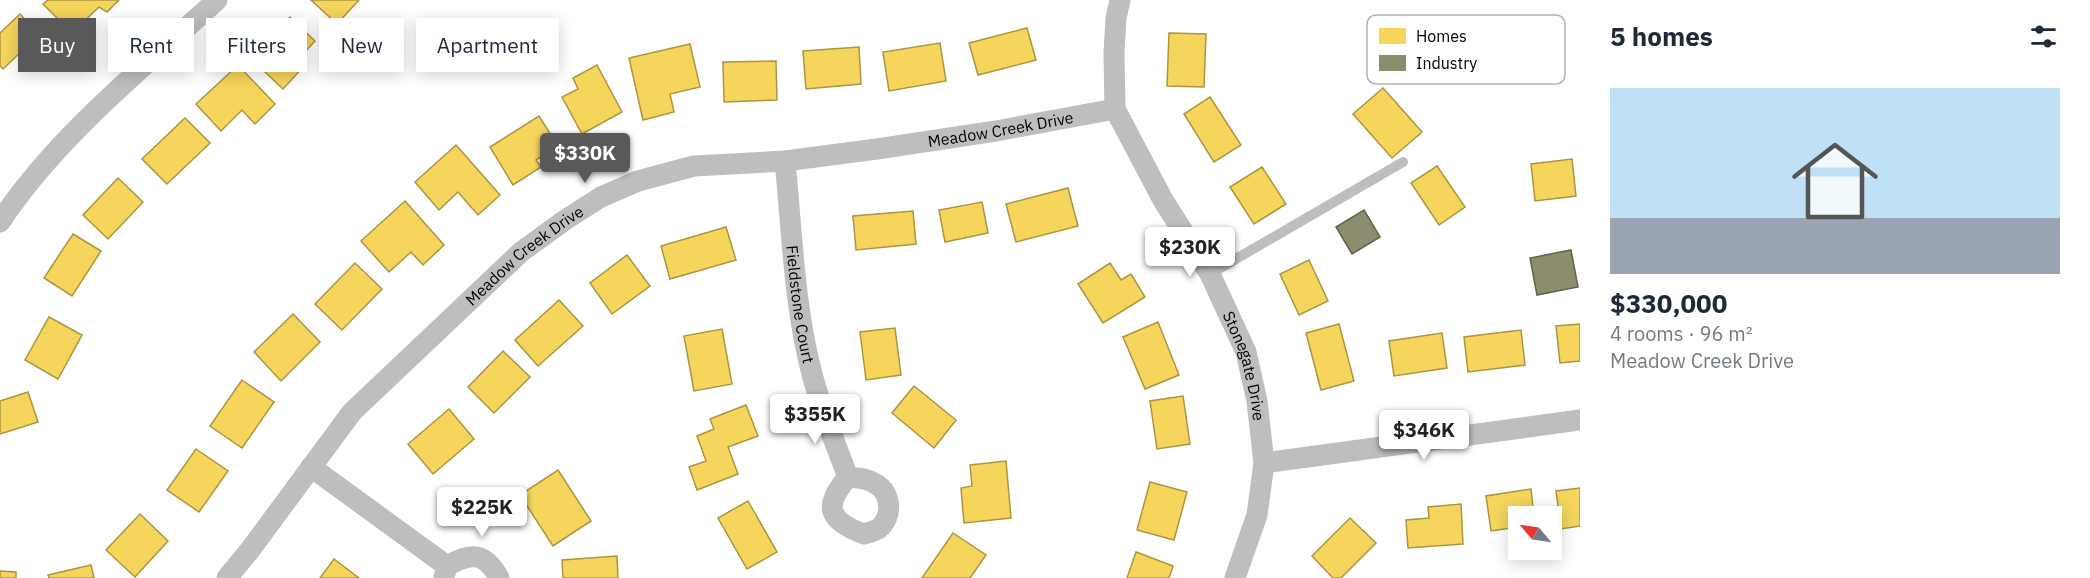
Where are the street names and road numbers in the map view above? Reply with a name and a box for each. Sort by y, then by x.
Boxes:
street label: Meadow Creek Drive [926,107,1075,151]
street label: Meadow Creek Drive [461,201,587,310]
street label: Fieldstone Court [782,244,819,365]
street label: Stonegate Drive [1218,308,1269,422]

